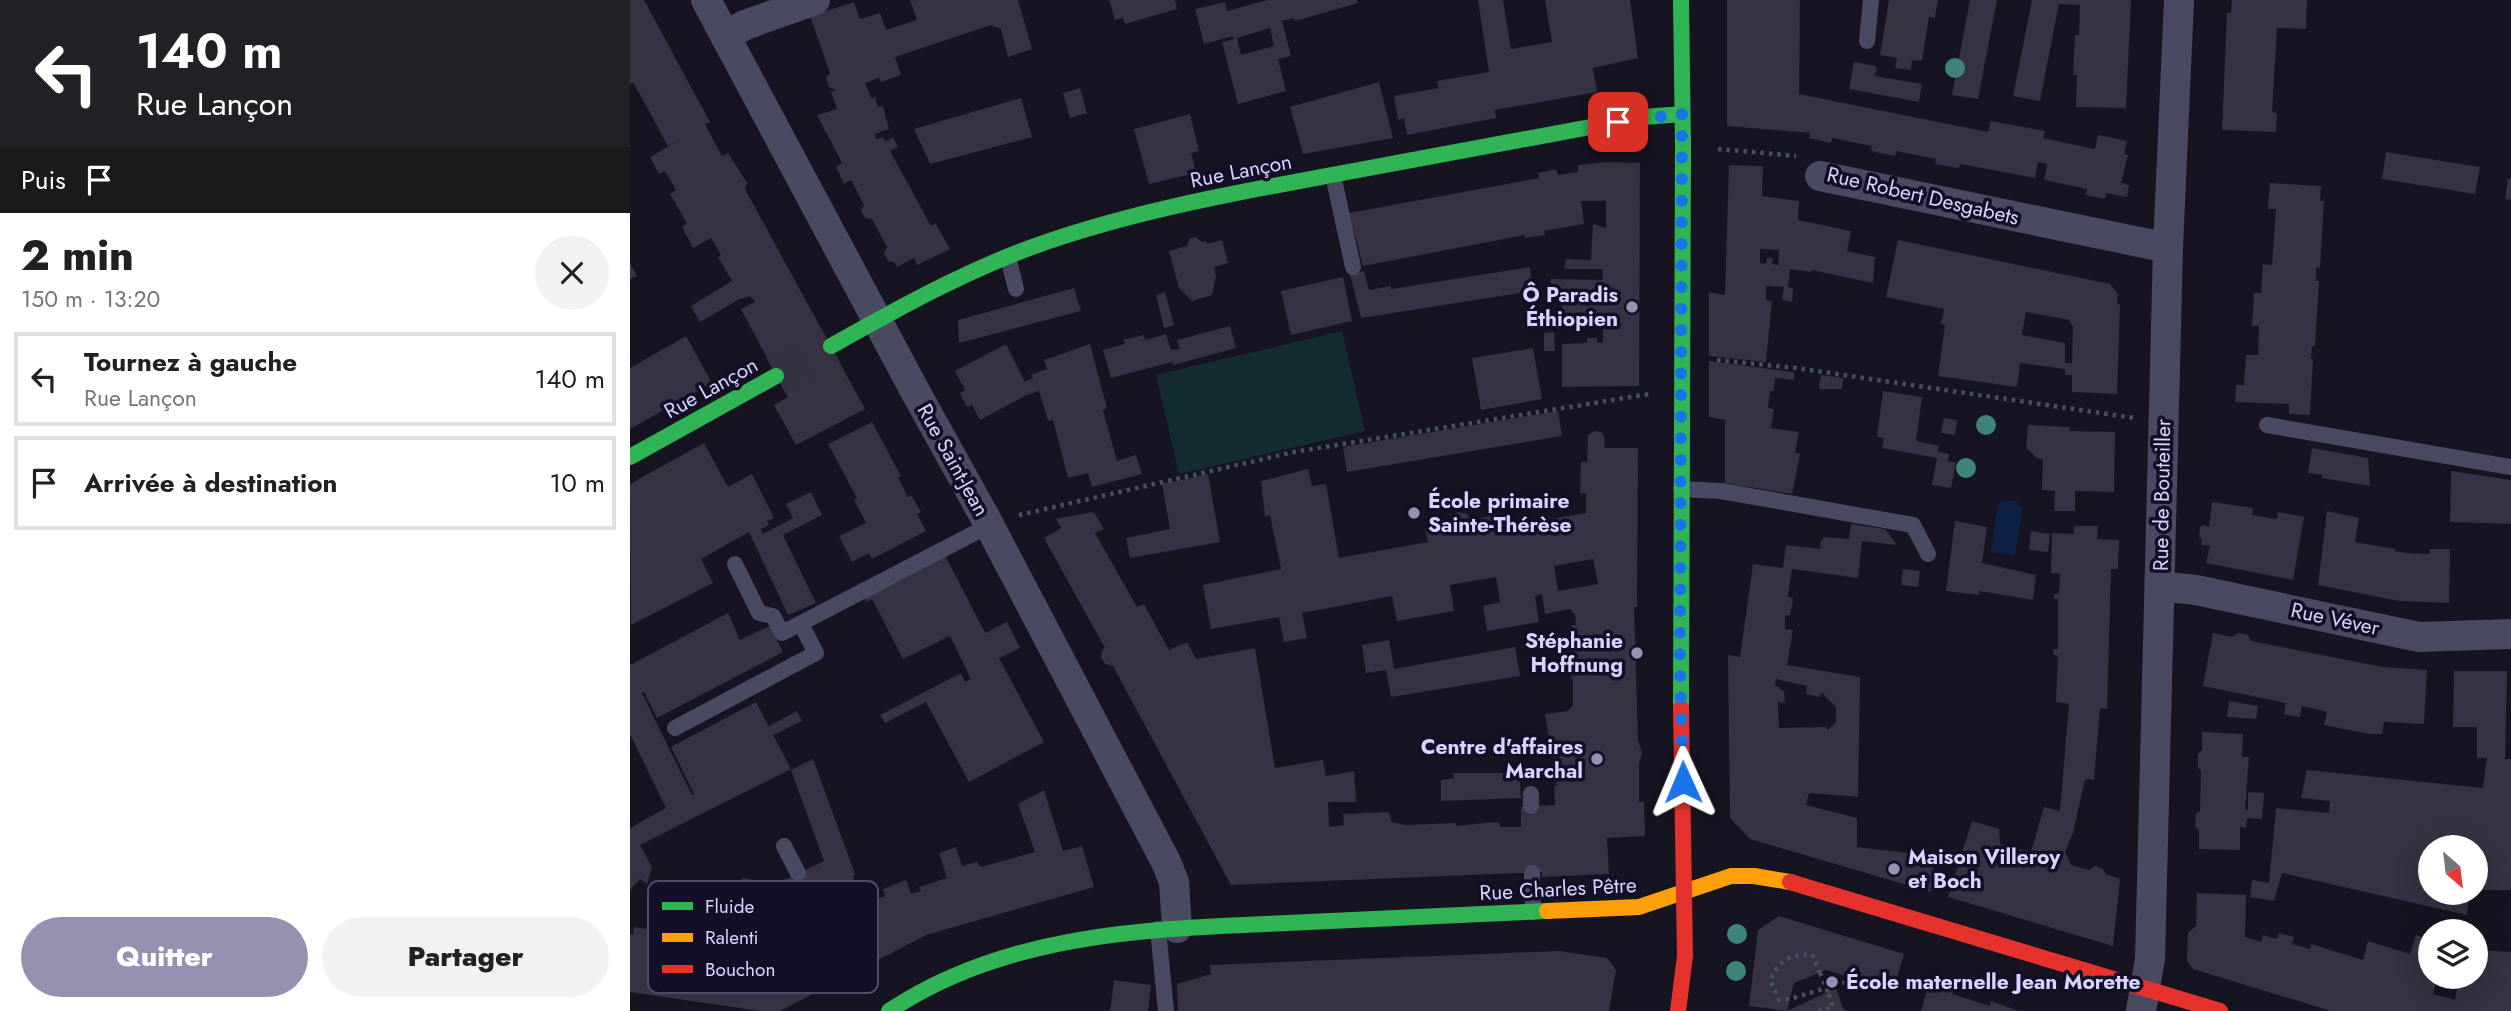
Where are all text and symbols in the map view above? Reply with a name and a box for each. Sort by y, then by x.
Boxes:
text: 140 m [136,16,282,86]
icon: left [21,28,112,119]
text: Rue Lançon [136,81,293,127]
pin [1588,92,1648,152]
icon: arrive [1599,103,1637,141]
street label: Rue Lançon [1188,146,1294,196]
street label: Rue Robert Desgabets [1824,159,2022,233]
text: Puis [21,161,66,199]
icon: arrive [80,161,118,199]
text: 2 min [21,225,134,286]
button: close [535,236,609,310]
place label: Ô Paradis Éthiopien [1522,280,1618,334]
text: 150 m · 13:20 [21,282,160,316]
marker: Ô Paradis Éthiopien [1624,299,1640,315]
text: Tournez à gauche [84,343,297,381]
street label: Rue Lançon [659,350,763,426]
icon: left [25,360,63,398]
text: 140 m [534,360,605,398]
text: Rue Lançon [84,381,197,415]
street label: Rue Saint-Jean [910,398,996,522]
street label: Rue de Bouteiller [2146,418,2178,571]
icon: arrive [25,464,63,502]
text: Arrivée à destination [84,464,337,502]
text: 10 m [550,464,605,502]
place label: École primaire Sainte-Thérèse [1428,486,1571,540]
marker: École primaire Sainte-Thérèse [1406,505,1422,521]
street label: Rue Véver [2288,595,2383,643]
place label: Stéphanie Hoffnung [1525,626,1623,680]
marker: Stéphanie Hoffnung [1629,645,1645,661]
place label: Centre d'affaires Marchal [1421,732,1583,786]
position arrow [1646,745,1720,819]
marker: Centre d'affaires Marchal [1589,751,1605,767]
north arrow [2418,835,2488,905]
map controls [2418,835,2488,989]
place label: Maison Villeroy et Boch [1908,842,2061,896]
marker: Maison Villeroy et Boch [1886,861,1902,877]
street label: Rue Charles Pêtre [1479,870,1638,908]
legend [648,881,878,993]
text: Fluide [705,893,755,920]
button: Quitter [21,917,308,997]
button: Partager [322,917,609,997]
button: layers [2418,919,2488,989]
text: Ralenti [705,924,758,951]
text: Bouchon [705,956,775,983]
place label: École maternelle Jean Morette [1846,967,2141,997]
marker: École maternelle Jean Morette [1824,974,1840,990]

